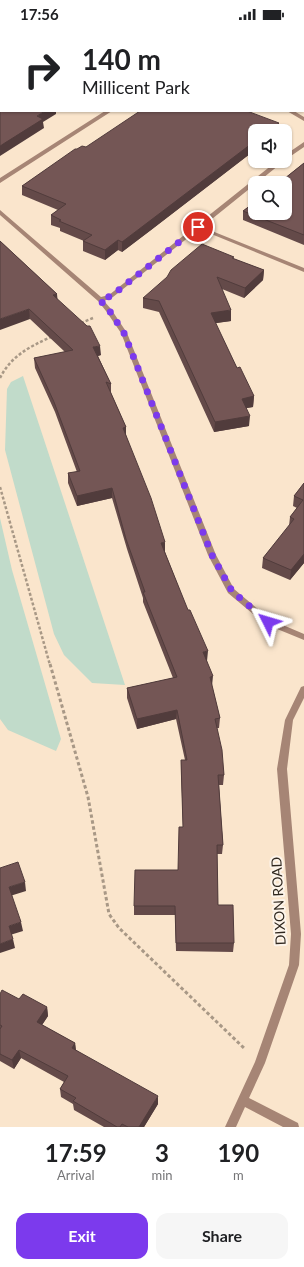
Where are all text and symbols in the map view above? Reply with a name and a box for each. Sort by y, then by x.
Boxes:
text: 17:56 [20,5,59,23]
text: 140 m [82,42,161,76]
icon: right [16,44,68,96]
text: Millicent Park [82,76,190,98]
map controls [248,124,292,220]
button: sound [248,124,292,168]
button: search [248,176,292,220]
pin [181,210,215,244]
icon: arrive [187,216,209,238]
position arrow [247,601,289,643]
street label: DIXON ROAD [267,856,289,946]
text: 17:59 [45,1138,107,1167]
text: 3 [155,1138,169,1167]
text: 190 [217,1138,259,1167]
text: Arrival [57,1167,94,1183]
text: min [152,1167,173,1183]
text: m [233,1167,244,1183]
button: Exit [16,1213,148,1259]
button: Share [156,1213,288,1259]

